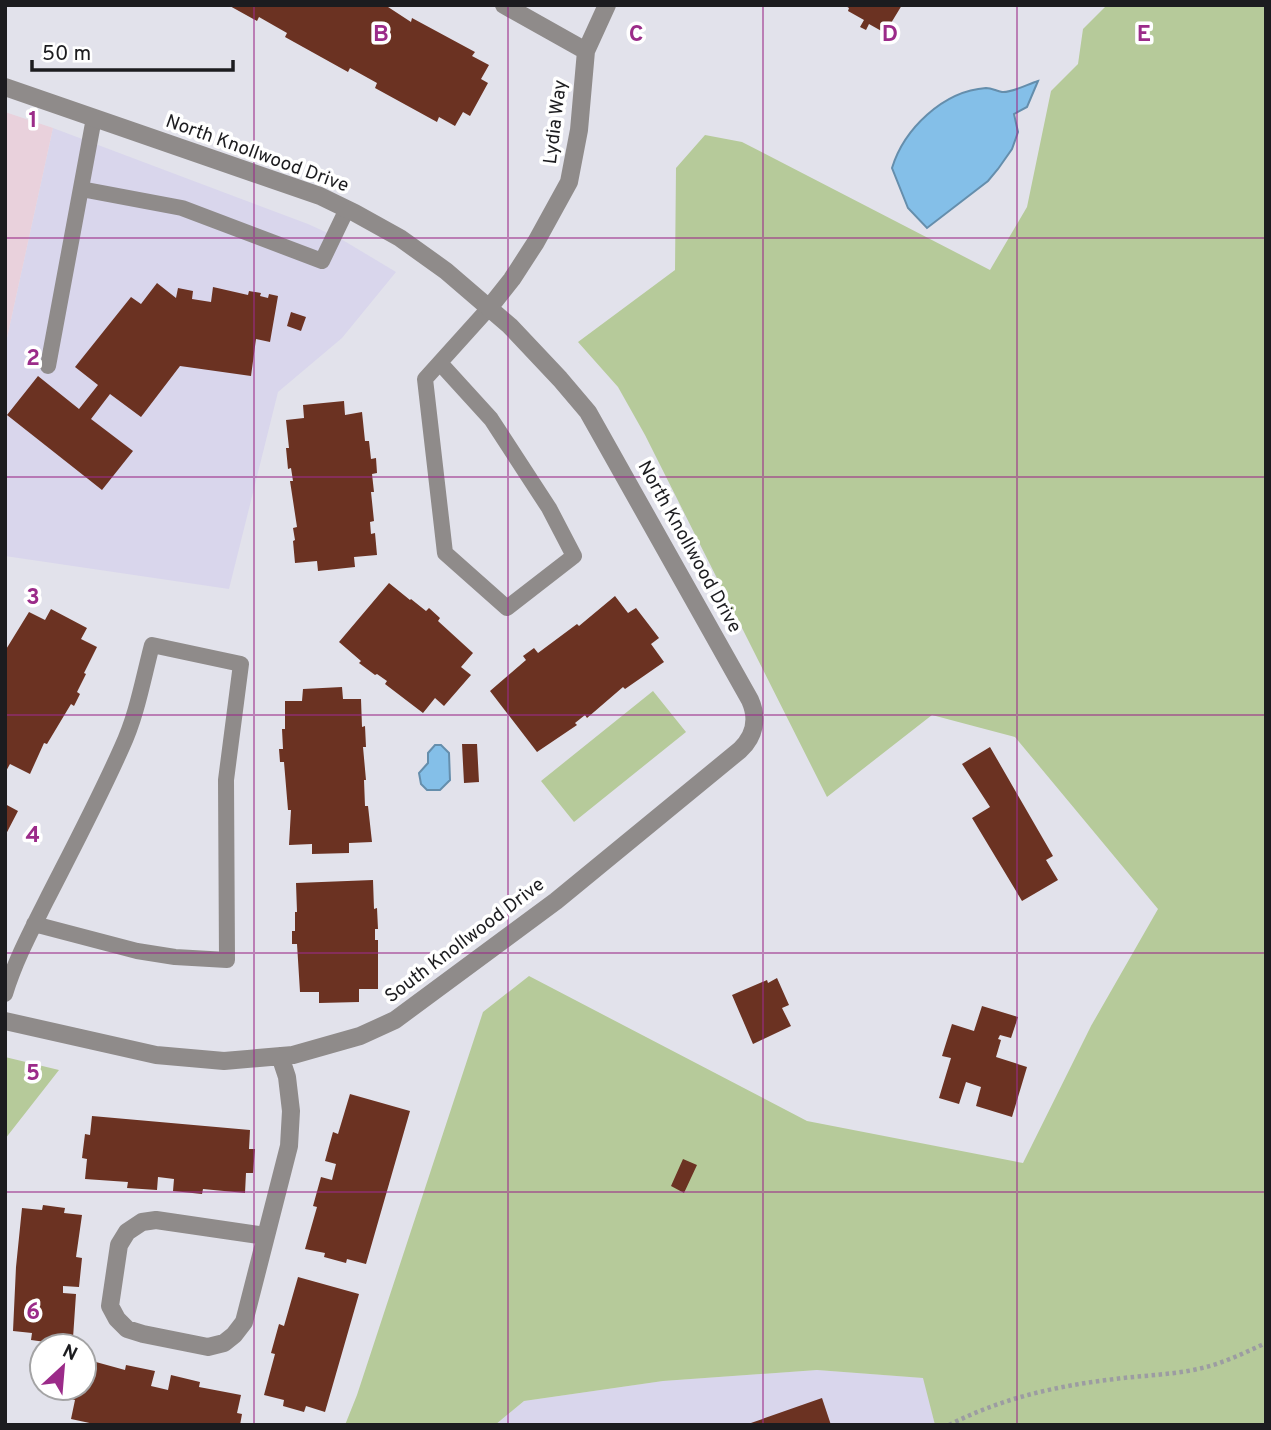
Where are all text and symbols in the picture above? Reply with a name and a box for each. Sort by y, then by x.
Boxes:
text: B [373,21,389,50]
text: C [629,21,643,50]
text: D [882,21,898,50]
text: E [1137,21,1151,50]
scale bar [32,28,233,72]
text: 50 m [42,41,91,68]
street label: Lydia Way [539,78,573,166]
text: 1 [28,107,38,136]
street label: North Knollwood Drive [162,110,352,198]
text: 2 [26,345,40,374]
street label: North Knollwood Drive [632,457,746,637]
text: 3 [26,584,40,613]
text: 4 [26,822,40,851]
street label: South Knollwood Drive [380,873,550,1009]
text: 5 [26,1060,40,1089]
text: 6 [26,1299,40,1328]
north arrow [28,1332,98,1402]
text: N [58,1340,81,1367]

